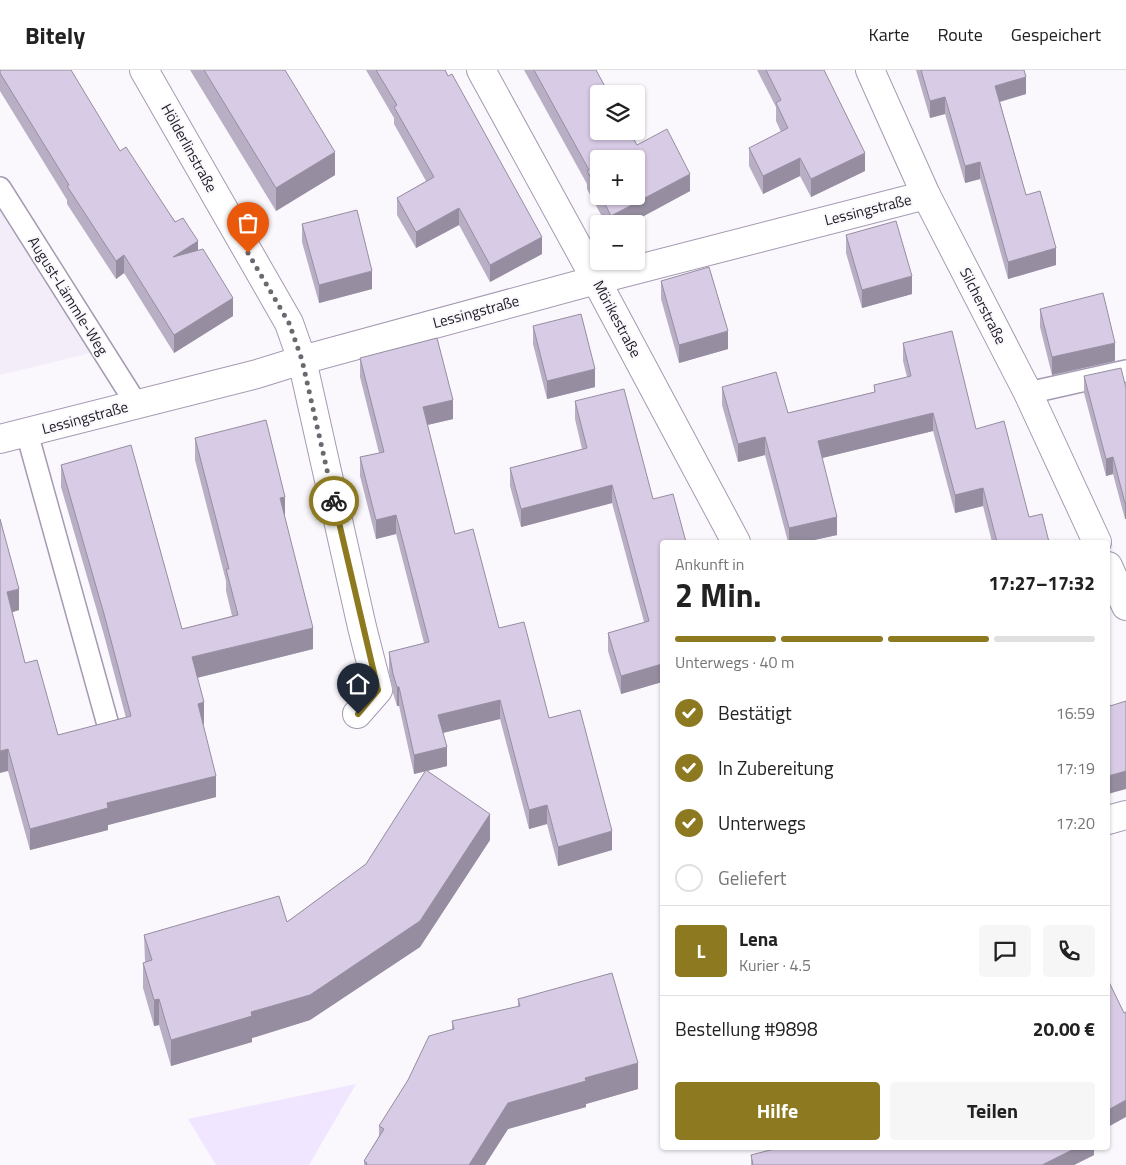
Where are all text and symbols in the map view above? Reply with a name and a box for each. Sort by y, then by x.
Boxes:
text: Bitely [25,17,85,53]
text: Karte [868,21,909,48]
text: Route [937,21,983,48]
text: Gespeichert [1011,21,1101,48]
map controls [590,85,645,270]
button: layers [590,85,645,140]
street label: Hölderlinstraße [156,99,223,196]
button: + [590,150,645,205]
street label: Lessingstraße [822,188,914,231]
pin [227,202,269,253]
icon: bag [234,209,262,237]
button: − [590,215,645,270]
street label: August-Lämmle-Weg [23,232,114,360]
street label: Silcherstraße [954,263,1013,348]
street label: Mörikestraße [587,276,647,362]
street label: Lessingstraße [430,289,522,334]
street label: Lessingstraße [39,395,131,440]
courier [309,476,359,526]
icon: bike [320,487,348,515]
text: Ankunft in [675,552,744,576]
text: 17:27–17:32 [988,568,1095,597]
text: 2 Min. [675,571,762,619]
text: Unterwegs · 40 m [675,650,794,674]
pin [337,663,379,714]
icon: home [344,670,372,698]
text: Bestätigt [718,698,792,727]
icon: check [675,699,703,727]
text: 16:59 [1056,701,1095,725]
text: In Zubereitung [718,753,834,782]
icon: check [675,754,703,782]
text: 17:19 [1056,756,1095,780]
text: Unterwegs [718,808,806,837]
icon: check [675,809,703,837]
text: 17:20 [1056,811,1095,835]
text: Geliefert [718,863,786,892]
text: Lena [739,924,778,953]
button: chat [979,925,1031,977]
button: phone [1043,925,1095,977]
text: L [697,936,705,965]
text: Kurier · 4.5 [739,953,811,977]
text: Bestellung #9898 [675,1014,818,1043]
text: 20.00 € [1033,1014,1095,1043]
button: Hilfe [675,1082,880,1140]
button: Teilen [890,1082,1095,1140]

